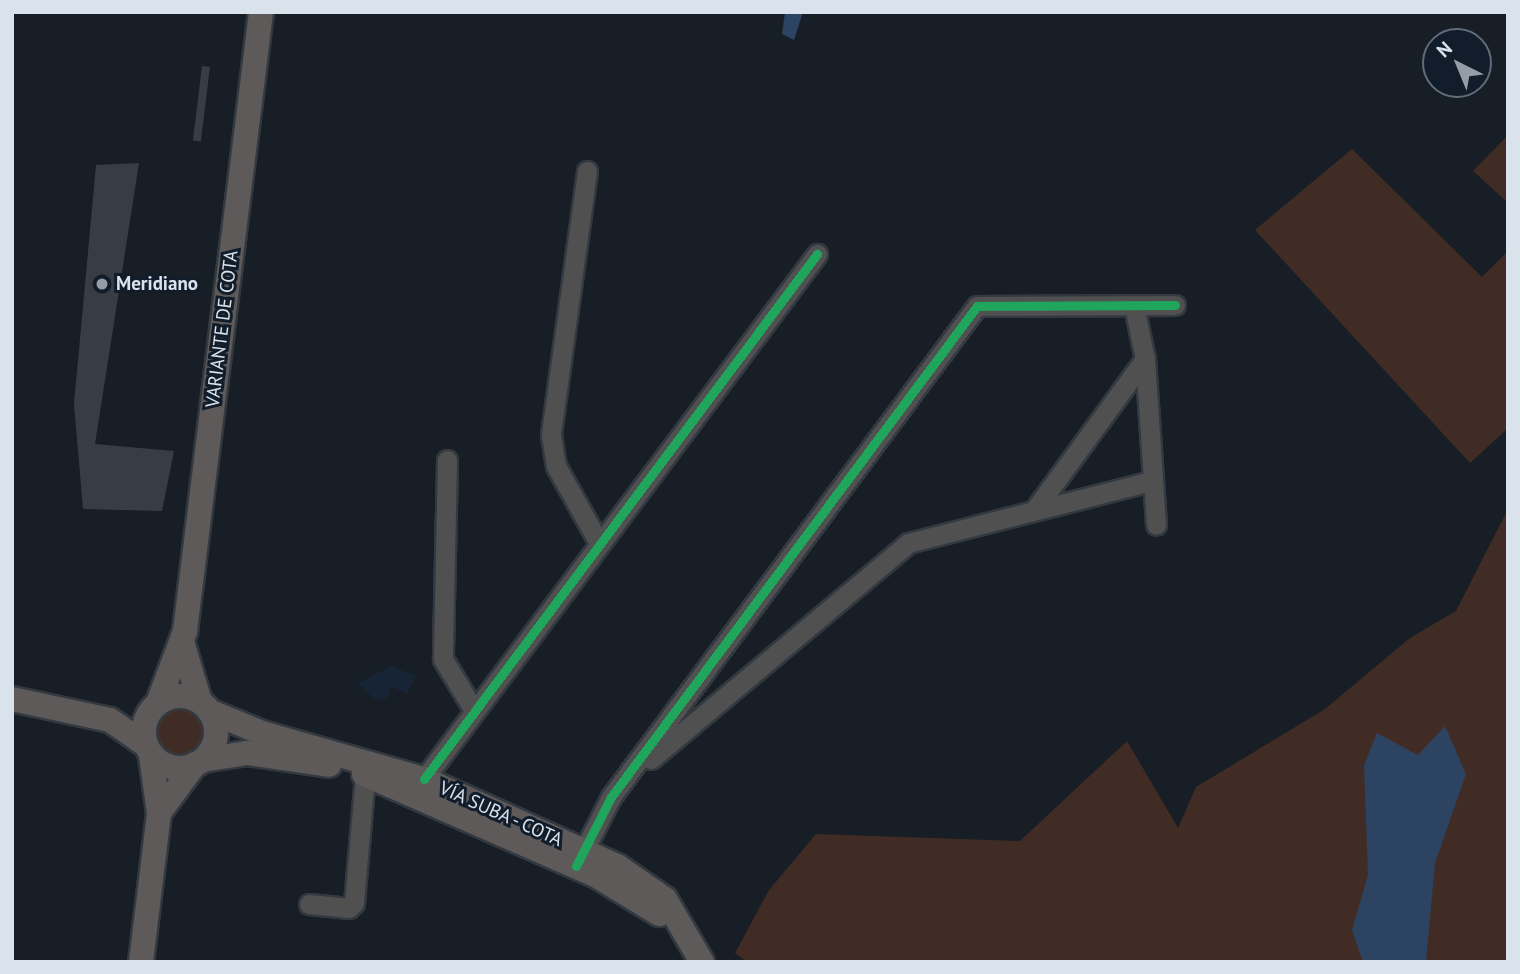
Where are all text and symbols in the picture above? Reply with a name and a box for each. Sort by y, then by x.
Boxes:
north arrow [1422,28,1492,98]
text: N [1431,36,1457,62]
street label: VARIANTE DE COTA [201,249,243,409]
place label: Meridiano [116,273,198,295]
marker: Meridiano [94,276,110,292]
street label: VÍA SUBA - COTA [434,776,568,852]

